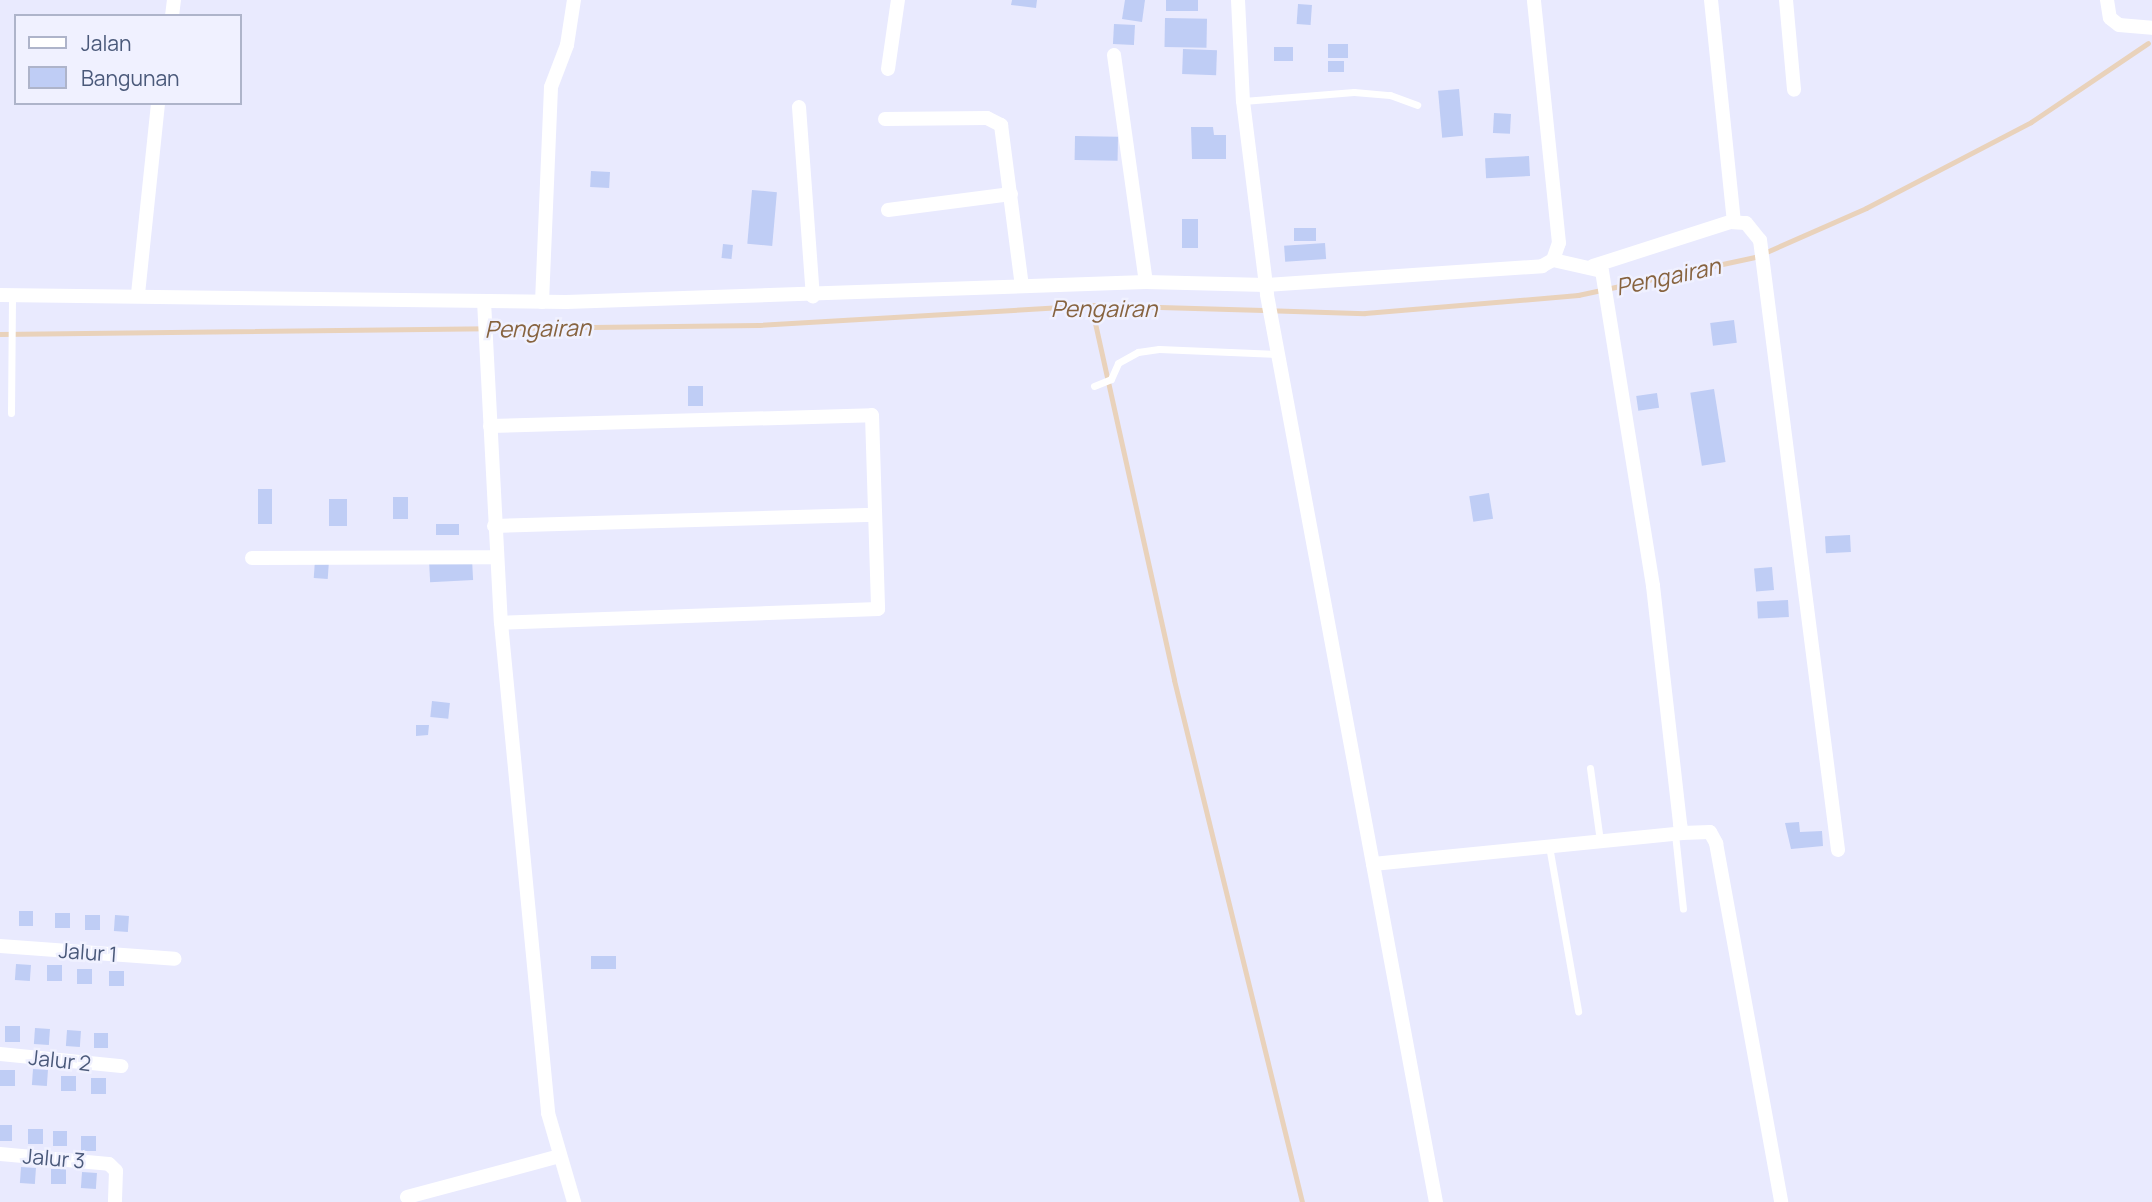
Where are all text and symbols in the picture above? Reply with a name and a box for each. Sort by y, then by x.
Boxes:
legend [14,14,242,105]
text: Jalan [81,29,131,57]
text: Bangunan [81,64,180,92]
water label: Pengairan [1613,251,1723,301]
water label: Pengairan [1051,294,1157,322]
water label: Pengairan [484,313,592,343]
street label: Jalur 1 [58,937,118,967]
street label: Jalur 2 [28,1044,92,1076]
street label: Jalur 3 [22,1143,86,1173]

